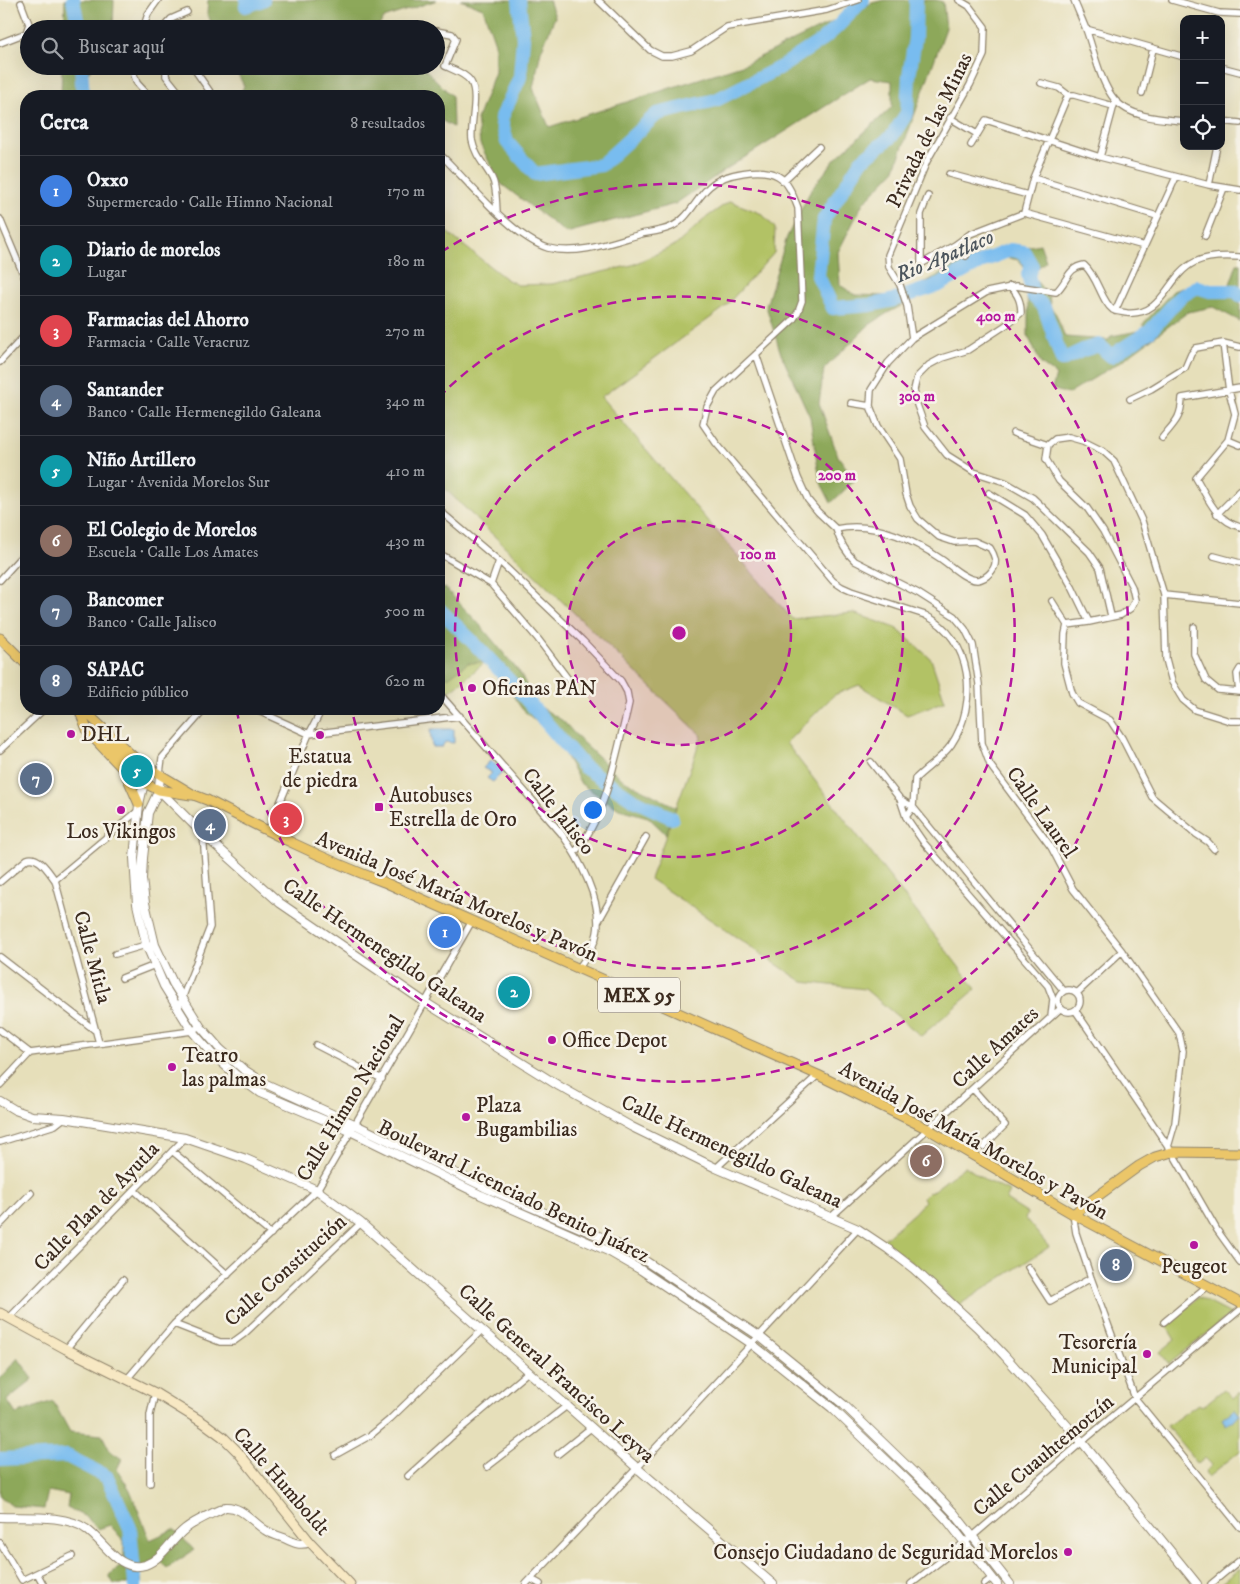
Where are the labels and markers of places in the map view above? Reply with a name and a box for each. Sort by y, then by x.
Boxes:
centre of rings [670,624,688,642]
place label: Oficinas PAN [482,676,597,702]
marker: Oficinas PAN [466,682,478,694]
place label: DHL [81,722,129,748]
marker: DHL [65,728,77,740]
marker: Estatua de piedra [314,729,326,741]
place label: Estatua de piedra [282,744,358,794]
pin: 5 [121,752,153,790]
pin: 7 [20,760,52,798]
place label: Autobuses Estrella de Oro [389,783,517,833]
pin: 3 [270,800,302,838]
marker: Autobuses Estrella de Oro [373,801,385,813]
marker: Los Vikingos [115,804,127,816]
pin: 4 [194,806,226,844]
place label: Los Vikingos [66,819,176,845]
pin: 1 [429,913,461,951]
pin: 2 [498,973,530,1011]
place label: Office Depot [562,1028,668,1054]
marker: Office Depot [546,1034,558,1046]
place label: Teatro las palmas [182,1043,266,1093]
marker: Teatro las palmas [166,1061,178,1073]
place label: Plaza Bugambilias [476,1093,577,1143]
marker: Plaza Bugambilias [460,1111,472,1123]
pin: 6 [910,1142,942,1180]
marker: Peugeot [1188,1239,1200,1251]
pin: 8 [1100,1246,1132,1284]
place label: Peugeot [1161,1254,1228,1280]
place label: Tesorería Municipal [1051,1330,1138,1380]
marker: Tesorería Municipal [1141,1348,1153,1360]
place label: Consejo Ciudadano de Seguridad Morelos [713,1540,1058,1566]
marker: Consejo Ciudadano de Seguridad Morelos [1062,1546,1074,1558]

